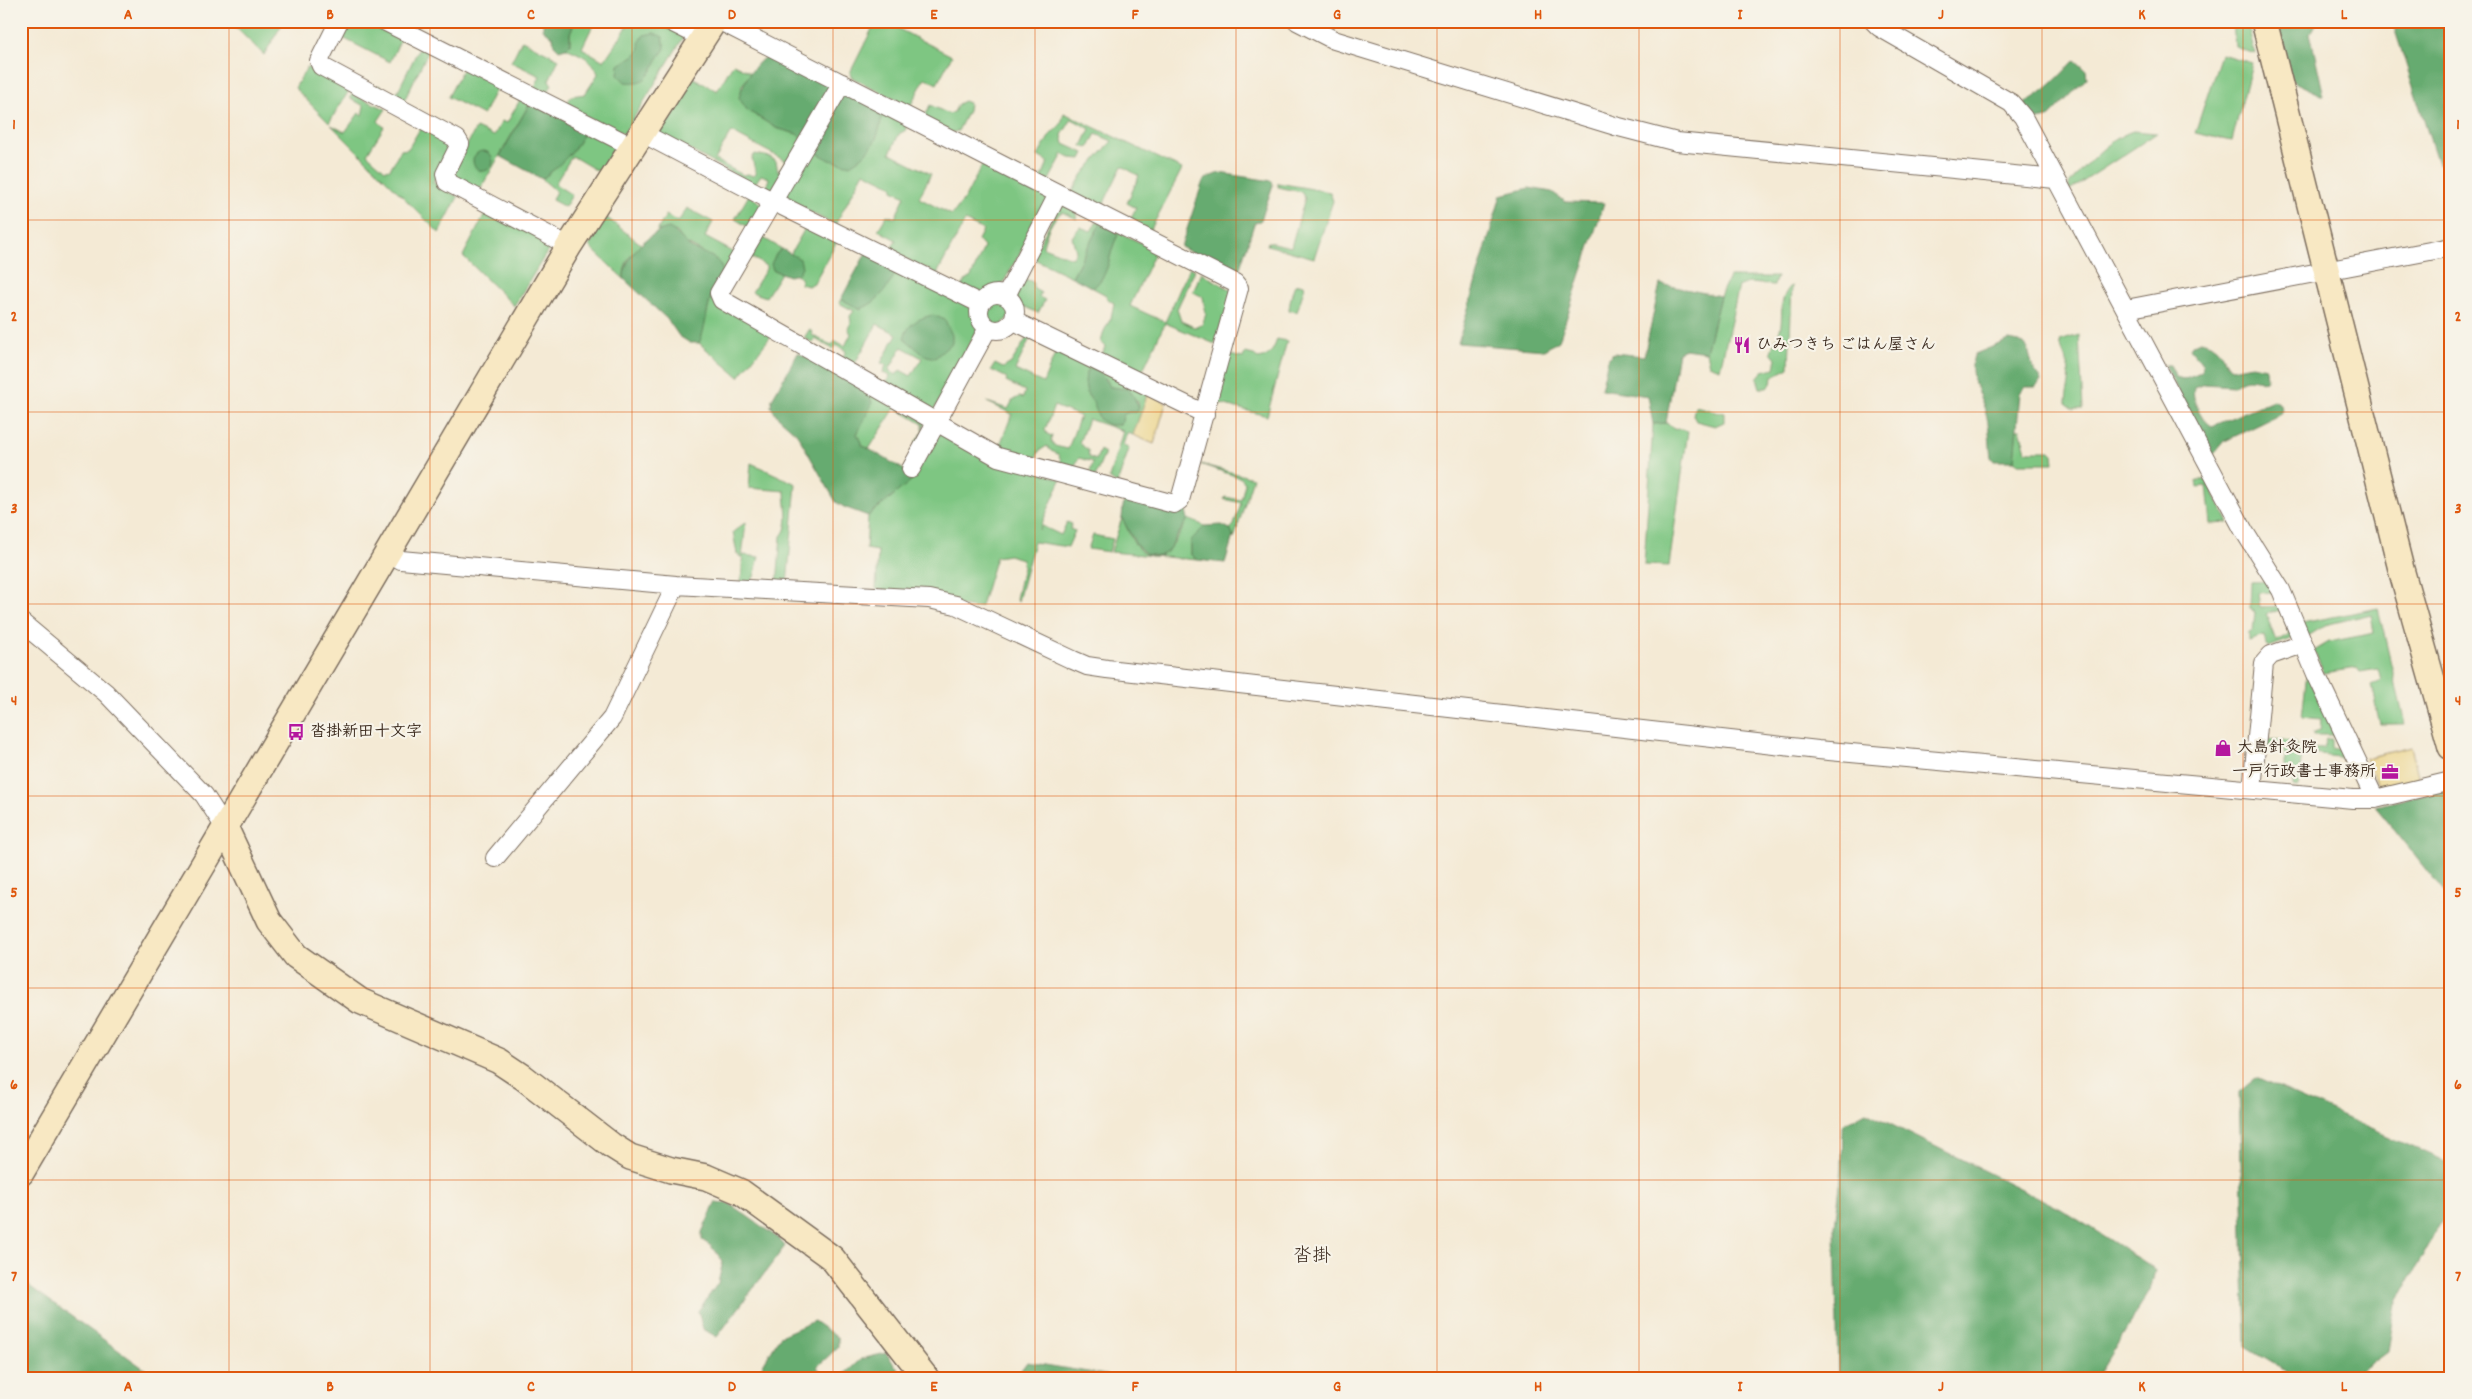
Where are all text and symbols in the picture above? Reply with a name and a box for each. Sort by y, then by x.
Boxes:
text: A [124,4,133,27]
text: B [326,4,334,27]
text: C [527,4,535,27]
text: D [728,4,737,27]
text: E [930,4,938,27]
text: F [1131,4,1139,27]
text: G [1333,4,1341,27]
text: H [1534,4,1542,27]
text: I [1738,4,1744,27]
text: J [1938,4,1944,27]
text: K [2138,4,2146,27]
text: L [2341,4,2348,27]
text: 1 [12,114,16,137]
text: 1 [2456,114,2460,137]
text: 2 [11,306,18,329]
text: 2 [2455,306,2462,329]
place label: ひみつきち ごはん屋さん [1756,334,1936,357]
restaurant icon: ひみつきち ごはん屋さん [1732,335,1752,355]
text: 3 [10,498,18,521]
text: 3 [2454,498,2462,521]
text: 4 [11,690,17,713]
text: 4 [2455,690,2461,713]
place label: 沓掛新田十文字 [310,721,422,744]
bus stop icon: 沓掛新田十文字 [286,722,306,742]
place label: 大島針灸院 [2237,737,2317,760]
shop icon: 大島針灸院 [2213,738,2233,758]
place label: 一戸行政書士事務所 [2232,761,2376,784]
office icon: 一戸行政書士事務所 [2380,762,2400,782]
text: 5 [10,882,18,905]
text: 5 [2454,882,2462,905]
text: 6 [10,1074,18,1097]
text: 6 [2454,1074,2462,1097]
district label: 沓掛 [1293,1244,1331,1271]
text: 7 [11,1266,17,1289]
text: 7 [2455,1266,2461,1289]
text: A [124,1376,133,1399]
text: B [326,1376,334,1399]
text: C [527,1376,535,1399]
text: D [728,1376,737,1399]
text: E [930,1376,938,1399]
text: F [1131,1376,1139,1399]
text: G [1333,1376,1341,1399]
text: H [1534,1376,1542,1399]
text: I [1738,1376,1744,1399]
text: J [1938,1376,1944,1399]
text: K [2138,1376,2146,1399]
text: L [2341,1376,2348,1399]

